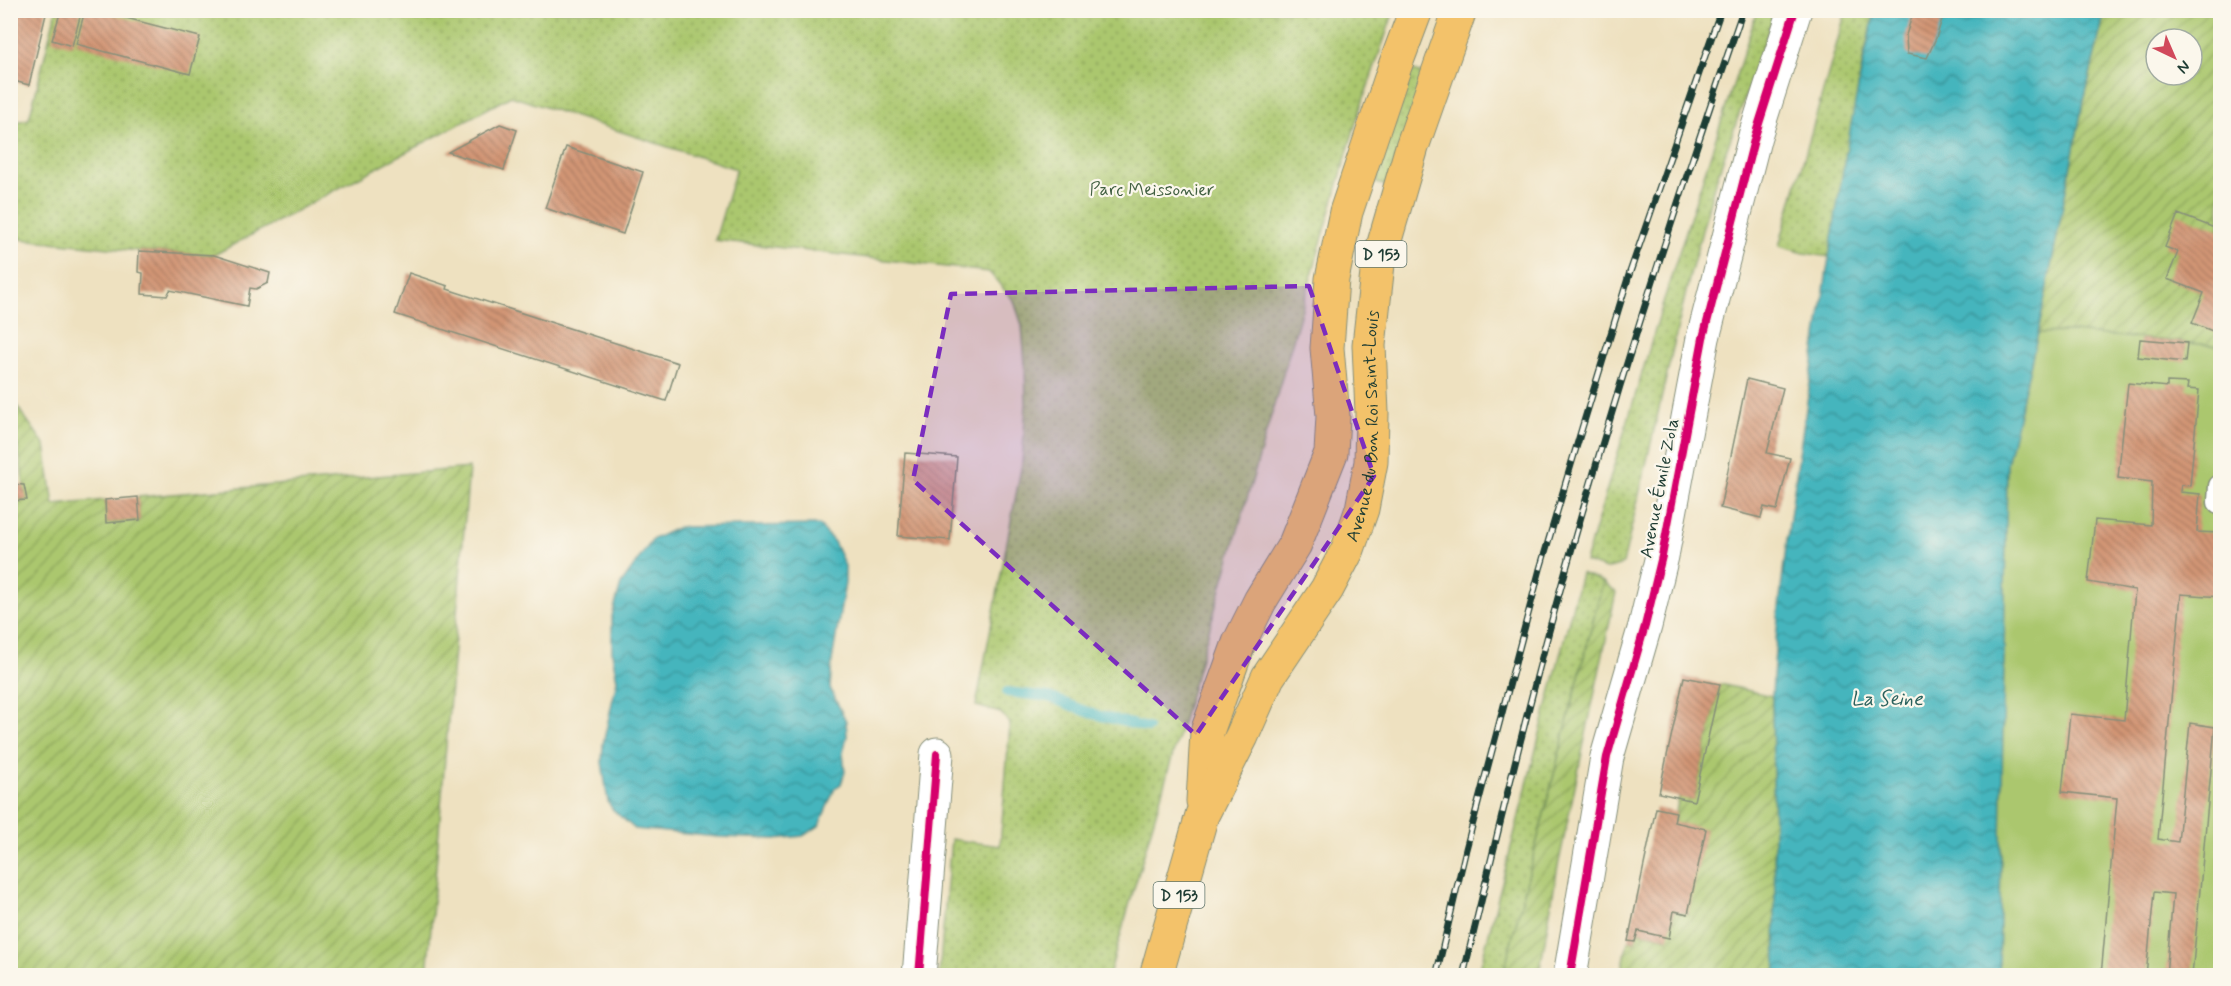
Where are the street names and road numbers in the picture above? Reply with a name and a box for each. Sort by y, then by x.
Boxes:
road number: D 153 [1356,241,1406,267]
street label: Avenue du Bon Roi Saint-Louis [1340,309,1386,545]
street label: Avenue Émile Zola [1635,416,1685,560]
road number: D 153 [1154,882,1204,908]

